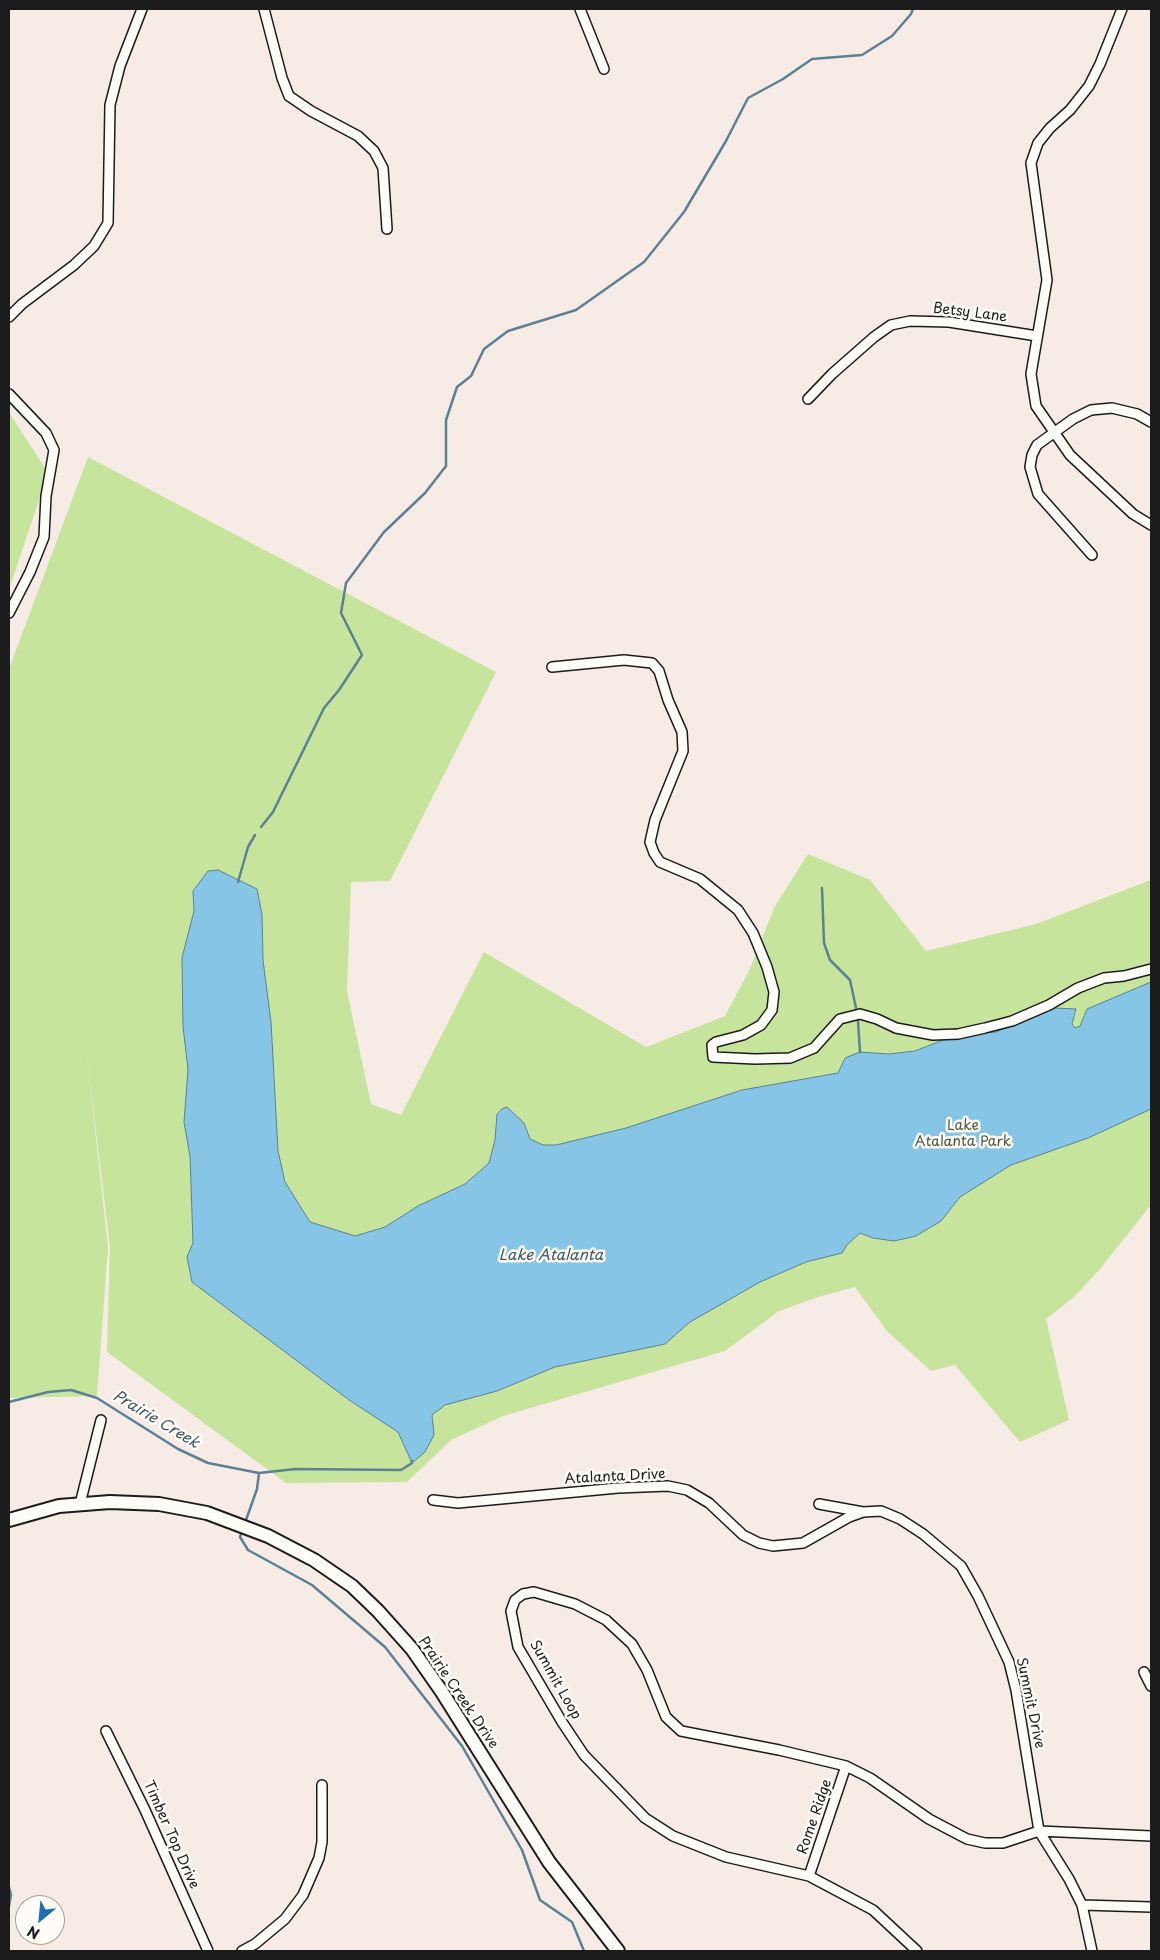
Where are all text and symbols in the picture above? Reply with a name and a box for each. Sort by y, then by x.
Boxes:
street label: Betsy Lane [932,300,1008,326]
park label: Lake Atalanta Park [915,1118,1011,1150]
water label: Lake Atalanta [499,1247,603,1265]
water label: Prairie Creek [110,1387,202,1453]
street label: Atalanta Drive [564,1466,666,1488]
street label: Prairie Creek Drive [414,1634,502,1752]
street label: Summit Loop [526,1637,584,1723]
street label: Summit Drive [1012,1656,1048,1750]
street label: Rome Ridge [794,1777,836,1857]
street label: Timber Top Drive [140,1778,202,1892]
north arrow [15,1895,65,1945]
text: N [23,1921,43,1945]

